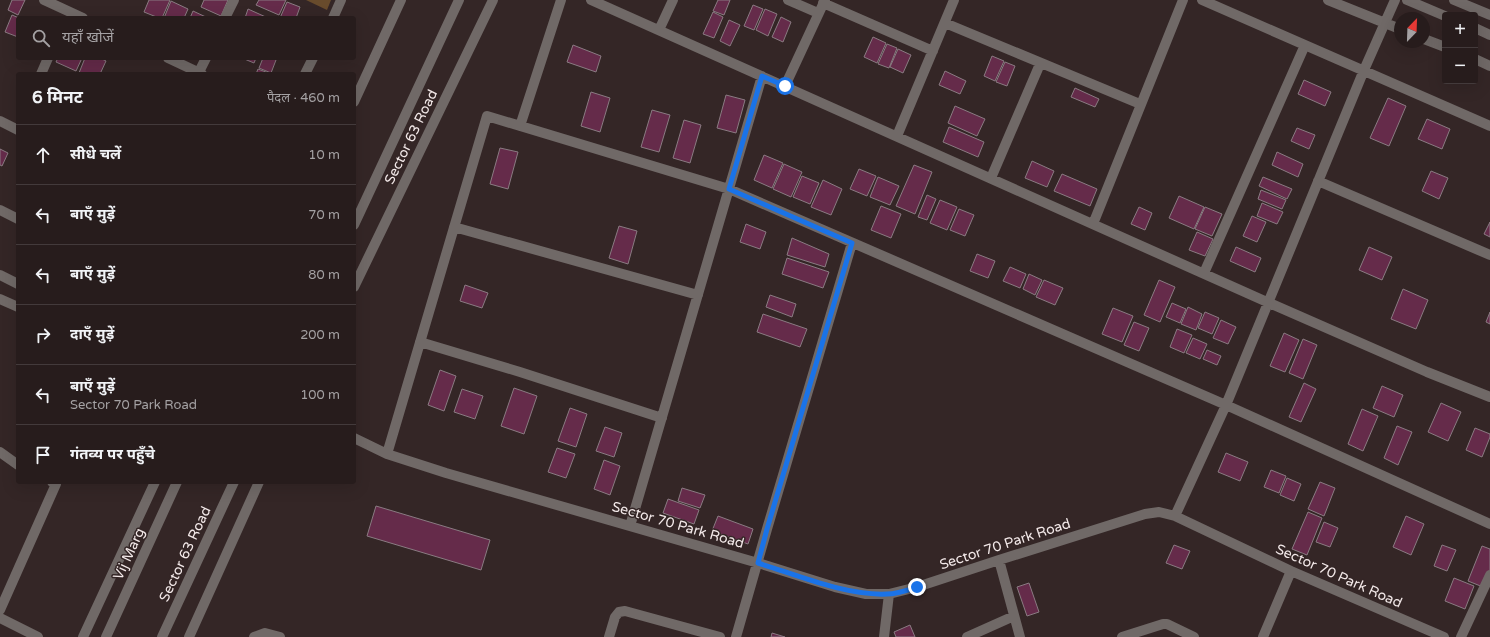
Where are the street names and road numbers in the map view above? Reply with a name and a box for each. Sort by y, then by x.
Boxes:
street label: Sector 63 Road [381,87,441,187]
street label: Sector 70 Park Road [610,498,746,552]
street label: Sector 63 Road [155,504,215,604]
street label: Sector 70 Park Road [937,515,1073,573]
street label: Vij Marg [110,525,148,583]
street label: Sector 70 Park Road [1273,540,1405,612]

